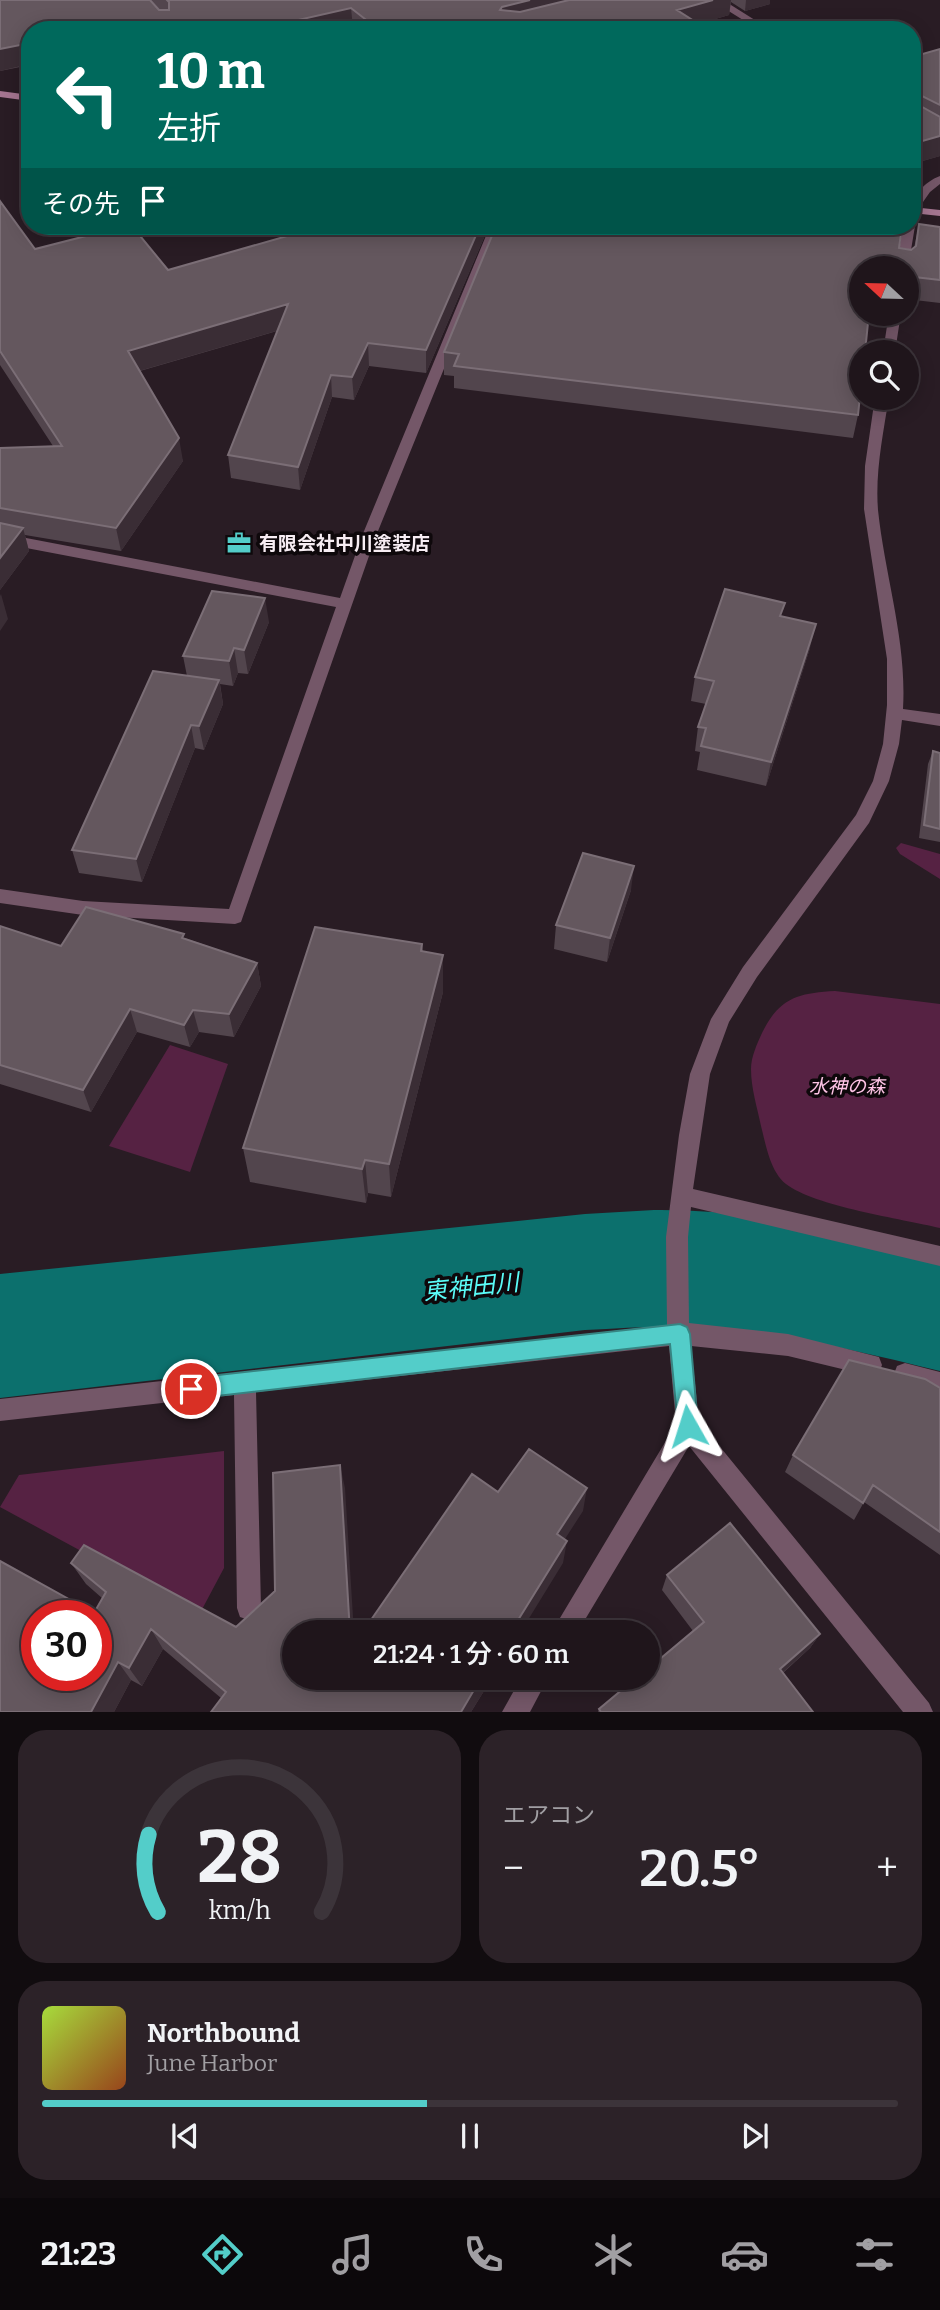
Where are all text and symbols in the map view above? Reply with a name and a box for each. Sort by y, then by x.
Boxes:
text: 10 m [157,42,265,101]
icon: left [42,49,133,140]
text: 左折 [157,109,221,147]
icon: arrive [134,182,172,220]
text: その先 [42,189,120,220]
north arrow [849,256,919,326]
map controls [849,256,919,410]
button: search [849,340,919,410]
office icon: 有限会社中川塗装店 [225,529,253,557]
place label: 有限会社中川塗装店 [259,532,430,555]
park label: 水神の森 [809,1075,887,1098]
water label: 東神田川 [422,1268,523,1306]
pin [161,1359,221,1419]
icon: arrive [172,1370,210,1408]
position arrow [651,1389,725,1463]
speed limit sign: 30 [21,1600,112,1691]
text: 21:24 · 1 分 · 60 m [373,1639,569,1670]
text: エアコン [503,1801,595,1829]
text: 28 [197,1815,282,1902]
text: 20.5° [639,1837,761,1900]
text: − [503,1845,524,1891]
text: + [876,1845,898,1891]
text: km/h [209,1896,271,1926]
text: Northbound [147,2018,300,2049]
text: June Harbor [147,2049,277,2077]
icon: previous [166,2117,204,2155]
icon: pause [451,2117,489,2155]
icon: next [736,2117,774,2155]
icon: directions [198,2230,247,2279]
icon: music [328,2230,377,2279]
icon: phone [459,2230,508,2279]
icon: climate [589,2230,638,2279]
icon: car [720,2230,769,2279]
icon: filters [850,2230,899,2279]
text: 21:23 [41,2235,116,2273]

